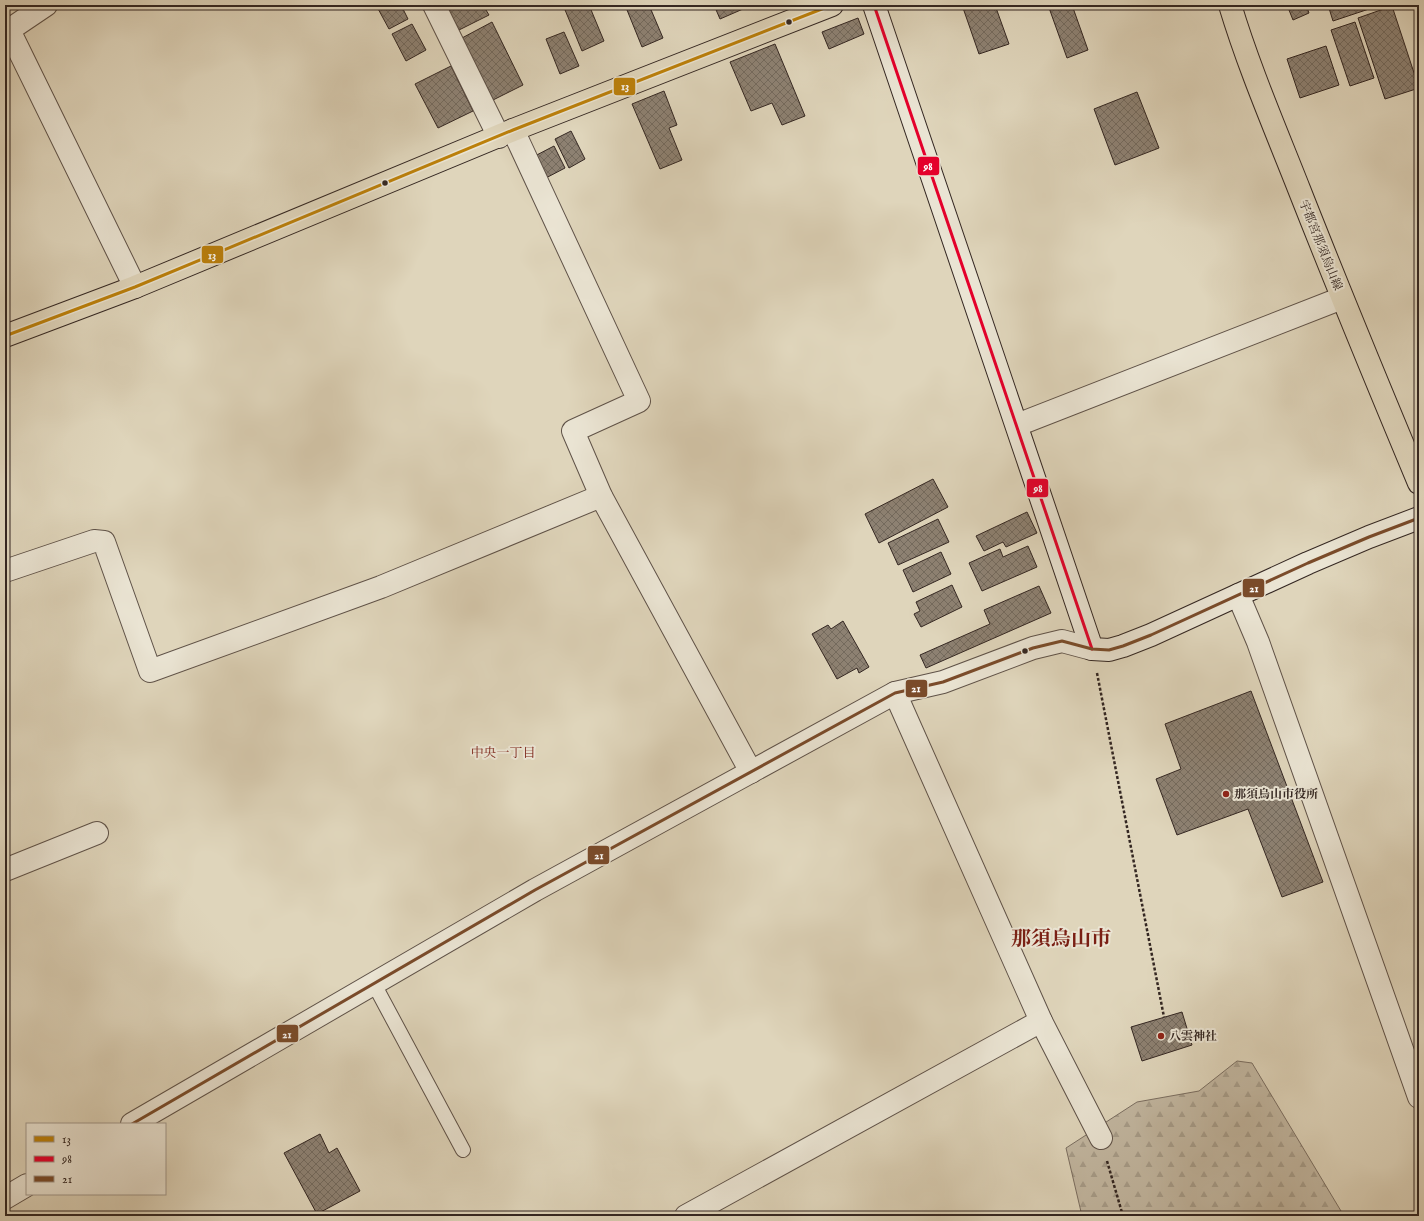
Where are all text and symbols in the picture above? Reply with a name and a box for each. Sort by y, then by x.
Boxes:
unlabelled marker [784,17,794,27]
line badge: 13 [613,77,636,96]
text: 13 [621,80,629,94]
line badge: 98 [917,156,940,176]
text: 98 [922,160,933,174]
unlabelled marker [380,178,390,188]
street label: 宇都宮那須烏山線 [1296,198,1345,293]
line badge: 13 [201,245,224,264]
text: 13 [208,249,216,263]
line badge: 98 [1026,478,1049,498]
text: 98 [1032,482,1043,496]
line badge: 21 [1242,578,1265,598]
text: 21 [1249,582,1259,596]
unlabelled marker [1020,646,1030,656]
line badge: 21 [905,679,928,698]
text: 21 [911,682,921,696]
district label: 中央一丁目 [470,745,536,762]
place label: 那須烏山市役所 [1234,787,1318,802]
marker: 那須烏山市役所 [1221,789,1231,799]
line badge: 21 [587,845,610,865]
text: 21 [594,849,604,863]
district label: 那須烏山市 [1011,927,1111,952]
line badge: 21 [276,1024,299,1043]
text: 21 [282,1028,292,1042]
place label: 八雲神社 [1169,1029,1217,1044]
marker: 八雲神社 [1156,1031,1166,1041]
legend [26,1123,166,1195]
text: 13 [62,1132,71,1147]
text: 98 [61,1152,72,1167]
text: 21 [62,1172,72,1187]

